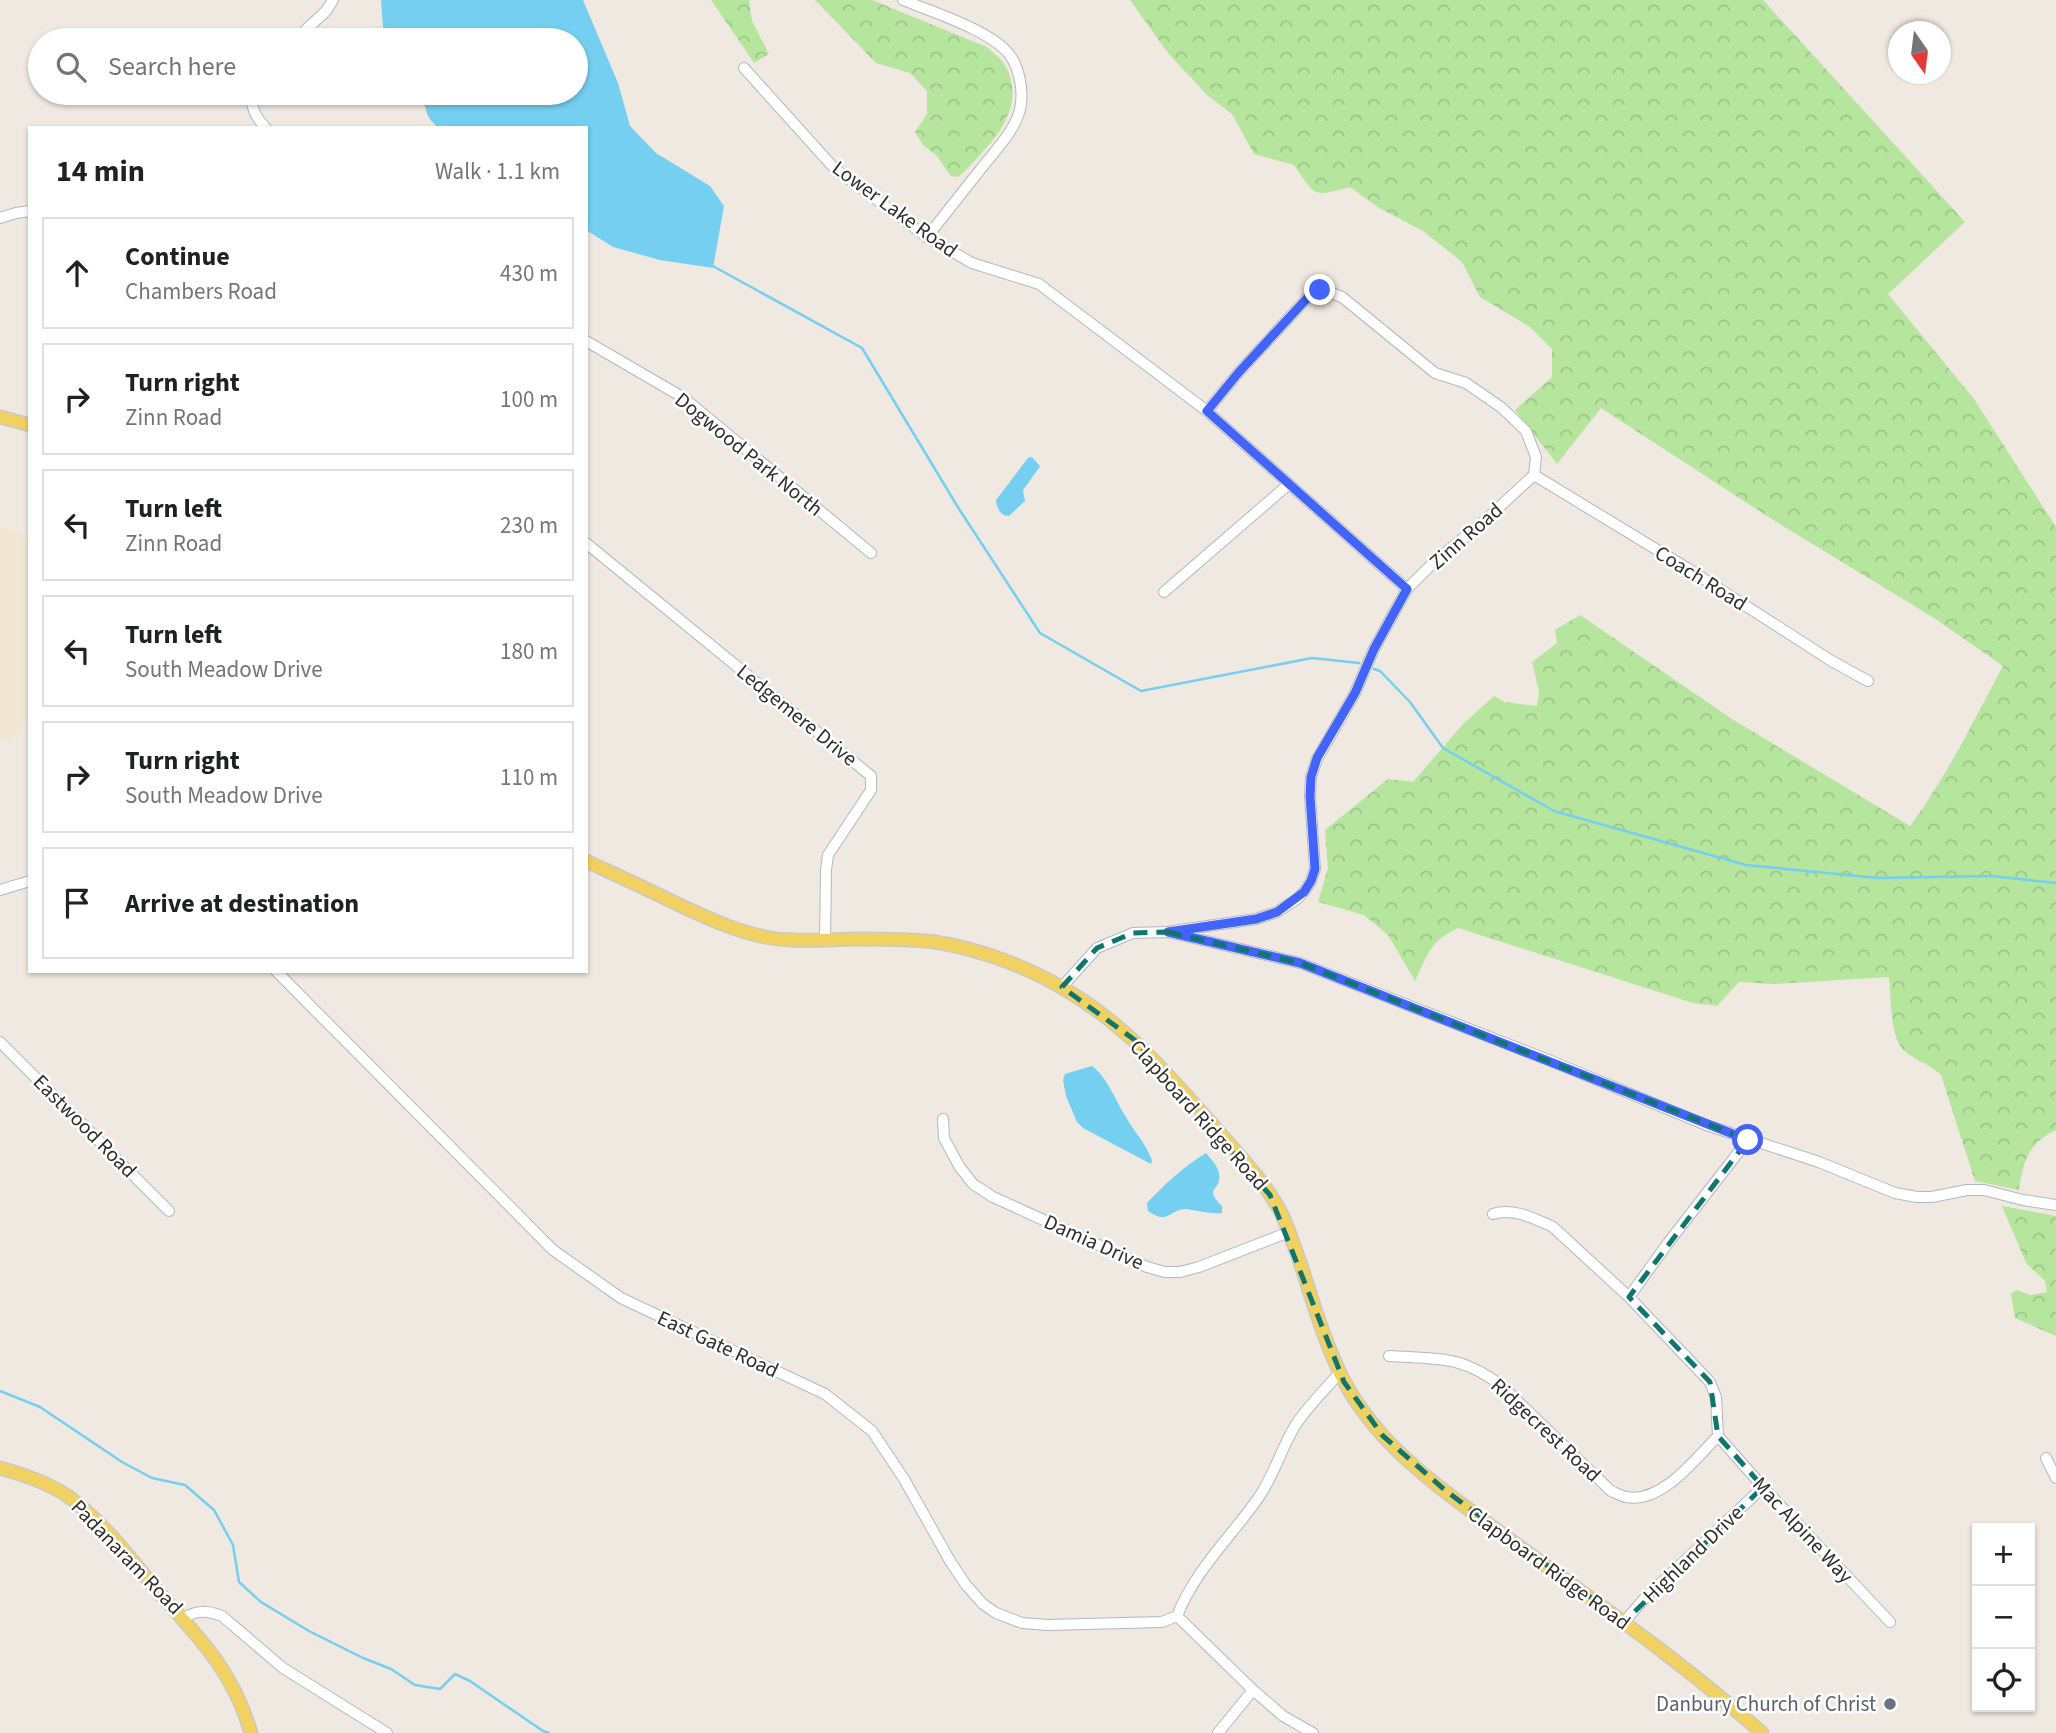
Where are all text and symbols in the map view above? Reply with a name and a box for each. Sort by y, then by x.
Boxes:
north arrow [1888,21,1951,84]
search box [28,28,588,105]
icon: search [52,48,90,86]
text: Search here [108,48,236,85]
text: 14 min [56,150,145,193]
street label: Lower Lake Road [826,153,964,265]
text: Walk · 1.1 km [435,155,560,188]
text: Continue [125,238,230,275]
icon: ahead [58,254,96,292]
text: 430 m [500,257,558,290]
route end [1304,274,1335,305]
text: Chambers Road [125,275,277,308]
text: Turn right [125,364,240,401]
icon: right [58,380,96,418]
text: 100 m [500,383,558,416]
street label: Dogwood Park North [669,385,829,523]
text: Zinn Road [125,401,222,434]
text: Turn left [125,490,222,527]
street label: Zinn Road [1423,496,1509,576]
icon: left [58,506,96,544]
text: 230 m [500,509,558,542]
text: Zinn Road [125,527,222,560]
street label: Coach Road [1649,538,1753,618]
text: Turn left [125,616,222,653]
icon: left [58,632,96,670]
text: 180 m [500,635,558,668]
text: South Meadow Drive [125,653,323,686]
street label: Ledgemere Drive [730,657,864,773]
text: Turn right [125,742,240,779]
icon: right [58,758,96,796]
text: 110 m [500,761,558,794]
text: South Meadow Drive [125,779,323,812]
icon: arrive [58,884,96,922]
text: Arrive at destination [125,885,359,922]
street label: Clapboard Ridge Road [1123,1033,1275,1197]
street label: Eastwood Road [26,1067,144,1185]
route start [1732,1124,1763,1155]
street label: Damia Drive [1039,1207,1149,1277]
street label: East Gate Road [652,1303,784,1385]
street label: Ridgecrest Road [1484,1371,1608,1489]
street label: Mac Alpine Way [1746,1470,1860,1590]
street label: Padanaram Road [64,1493,190,1621]
street label: Highland Drive [1636,1498,1750,1610]
street label: Clapboard Ridge Road [1461,1499,1637,1637]
map controls [1972,1523,2035,1712]
button: + [1972,1523,2035,1586]
button: − [1972,1586,2035,1649]
button: locate [1972,1649,2035,1712]
place label: Danbury Church of Christ [1656,1689,1876,1719]
marker: Danbury Church of Christ [1882,1696,1898,1712]

